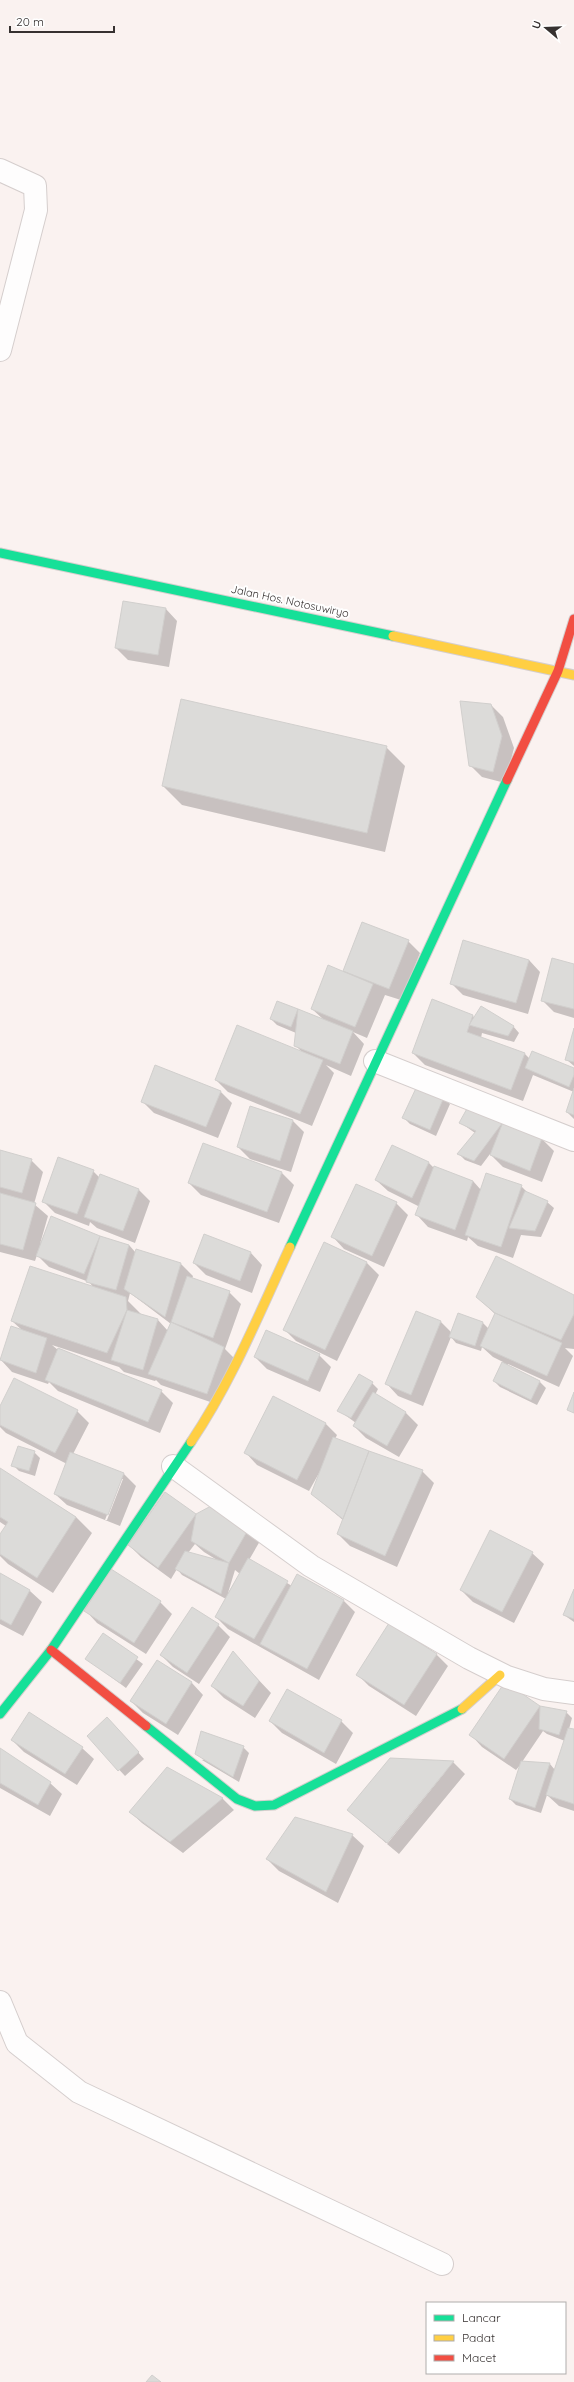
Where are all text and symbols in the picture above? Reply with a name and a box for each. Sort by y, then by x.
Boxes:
scale bar [10,8,114,34]
north arrow [526,8,566,48]
text: 20 m [16,14,44,29]
text: U [529,19,544,31]
street label: Jalan Hos. Notosuwiryo [230,582,351,620]
legend [426,2302,566,2374]
text: Lancar [462,2310,501,2325]
text: Padat [462,2330,495,2345]
text: Macet [462,2350,496,2365]

